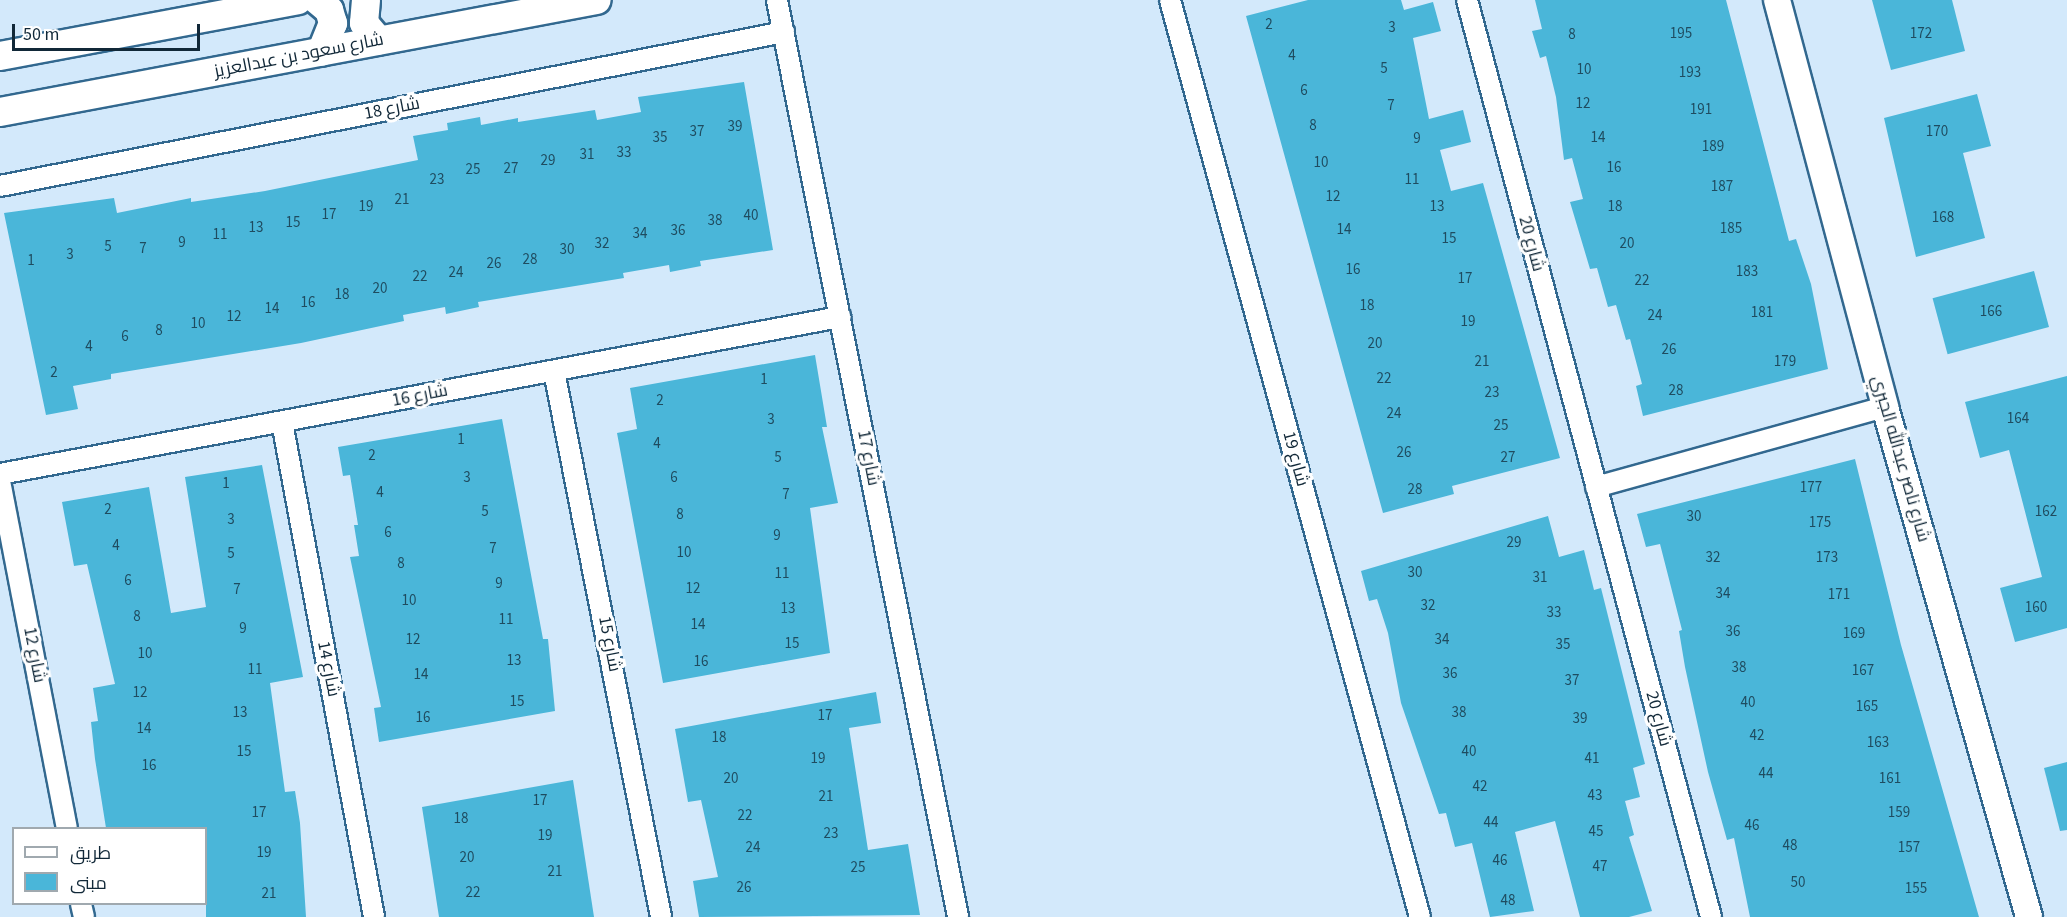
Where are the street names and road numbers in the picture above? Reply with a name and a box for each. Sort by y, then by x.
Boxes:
street label: شارع سعود بن عبدالعزيز [212,29,386,83]
street label: شارع 18 [362,93,422,125]
street label: شارع 20 [1513,214,1549,274]
street label: شارع ناصر عبدالله الجبري [1866,373,1934,545]
street label: شارع 16 [390,380,450,412]
street label: شارع 17 [852,428,884,488]
street label: شارع 19 [1277,429,1313,489]
street label: شارع 15 [593,614,625,674]
street label: شارع 12 [18,625,50,685]
street label: شارع 14 [312,639,344,699]
street label: شارع 20 [1640,689,1676,749]

